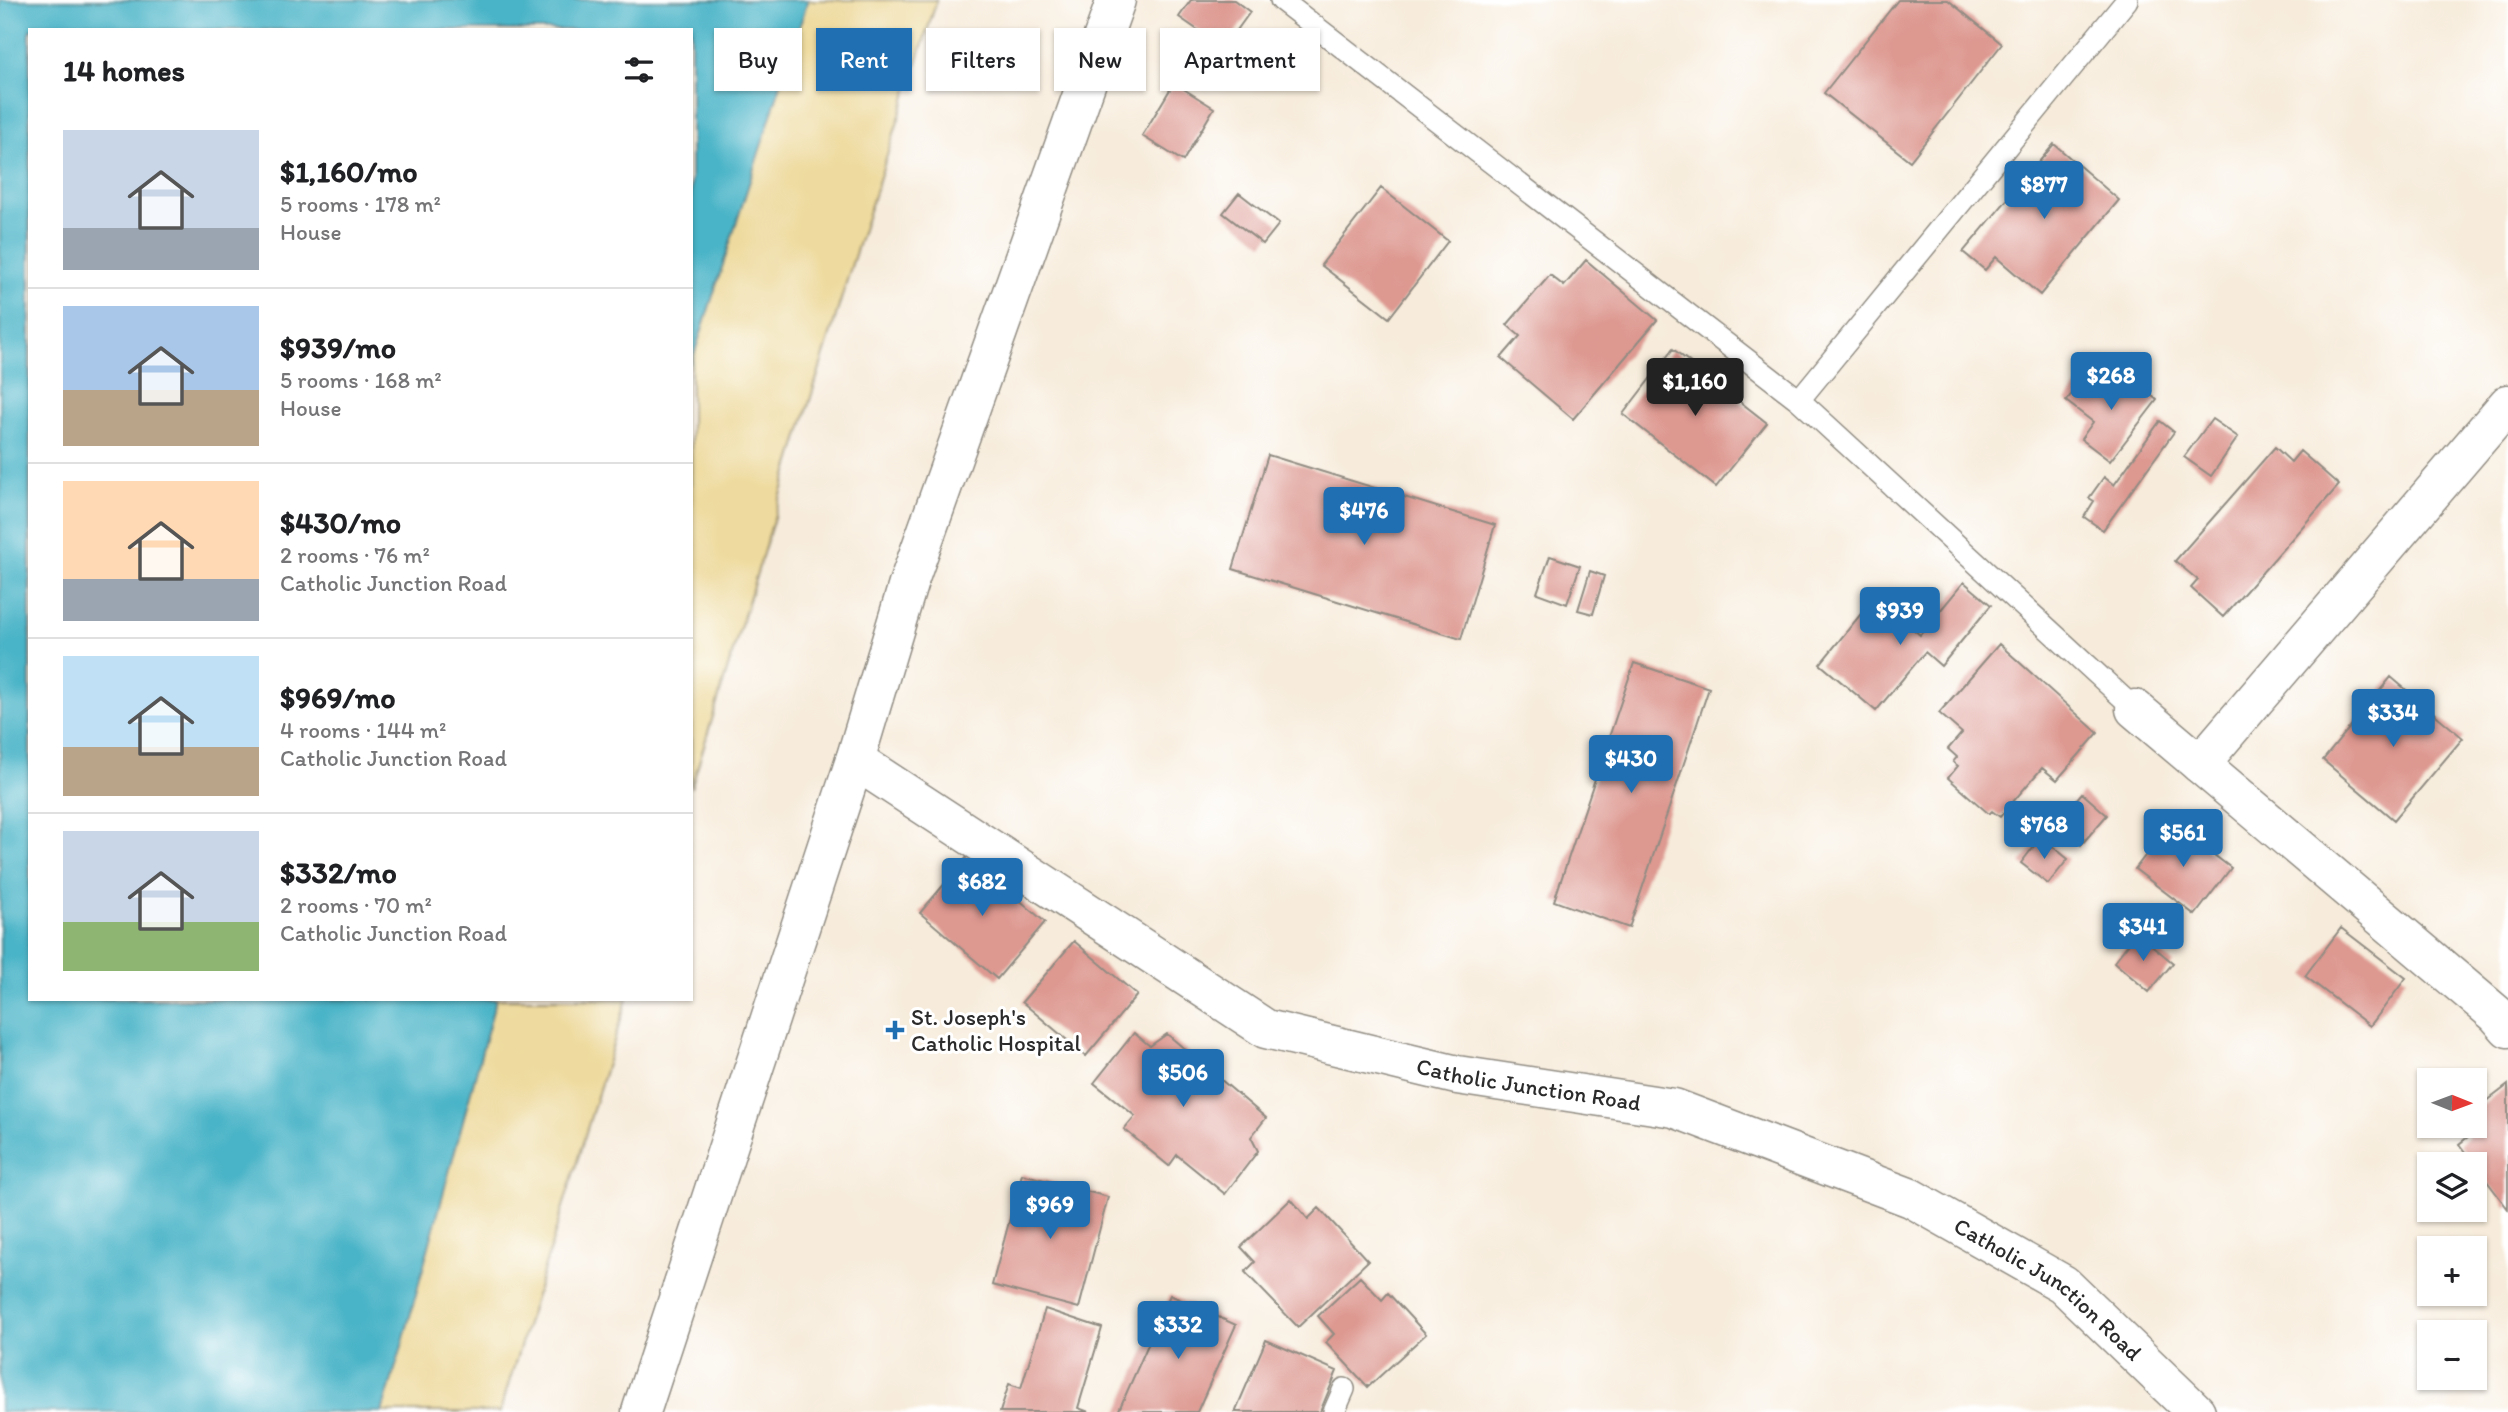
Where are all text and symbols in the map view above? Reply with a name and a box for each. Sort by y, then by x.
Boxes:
chip: Buy [714,28,802,91]
chip: Rent [816,28,912,91]
chip: Filters [926,28,1040,91]
chip: New [1054,28,1146,91]
chip: Apartment [1160,28,1320,91]
icon: filters [620,51,658,89]
text: 14 homes [63,52,185,89]
text: $1,160/mo [280,153,418,190]
icon: home [119,158,203,242]
pin: $877 [2003,162,2085,221]
text: $877 [2020,170,2068,198]
text: 5 rooms · 178 m² [280,190,441,218]
text: House [280,218,342,246]
text: $939/mo [280,329,396,366]
icon: home [119,334,203,418]
pin: $268 [2070,352,2152,412]
pin: $1,160 [1638,358,1752,418]
text: $268 [2087,361,2135,389]
text: 5 rooms · 168 m² [280,366,442,394]
text: $1,160 [1663,367,1727,395]
text: House [280,394,342,422]
pin: $476 [1323,488,1405,547]
text: $476 [1339,496,1389,524]
text: $430/mo [280,504,401,541]
icon: home [119,509,203,593]
text: 2 rooms · 76 m² [280,541,430,569]
text: Catholic Junction Road [280,569,507,597]
pin: $939 [1859,588,1941,647]
text: $939 [1876,596,1924,624]
text: $969/mo [280,679,396,716]
icon: home [119,684,203,768]
pin: $334 [2352,690,2434,749]
text: $334 [2368,698,2418,726]
text: 4 rooms · 144 m² [280,716,446,744]
pin: $430 [1590,736,1672,795]
text: Catholic Junction Road [280,744,507,772]
text: $430 [1605,744,1657,772]
pin: $768 [2003,802,2085,861]
text: $768 [2020,810,2068,838]
pin: $561 [2142,810,2224,869]
text: $561 [2160,818,2206,846]
text: $332/mo [280,854,397,891]
pin: $682 [941,858,1023,918]
icon: home [119,859,203,943]
text: $682 [958,867,1006,895]
text: 2 rooms · 70 m² [280,891,432,919]
pin: $341 [2102,904,2184,963]
text: $341 [2119,912,2167,940]
text: Catholic Junction Road [280,919,507,947]
place label: St. Joseph's Catholic Hospital [911,1003,1082,1057]
marker: St. Joseph's Catholic Hospital [885,1020,905,1040]
pin: $506 [1142,1050,1224,1109]
street label: Catholic Junction Road [1414,1052,1643,1117]
text: $506 [1158,1058,1208,1086]
north arrow [2417,1068,2487,1138]
map controls [2417,1068,2487,1390]
button: layers [2417,1152,2487,1222]
pin: $969 [1009,1182,1091,1241]
text: $969 [1026,1190,1074,1218]
street label: Catholic Junction Road [1949,1211,2148,1367]
button: + [2417,1236,2487,1306]
pin: $332 [1137,1302,1219,1361]
text: $332 [1154,1310,1202,1338]
button: − [2417,1320,2487,1390]

